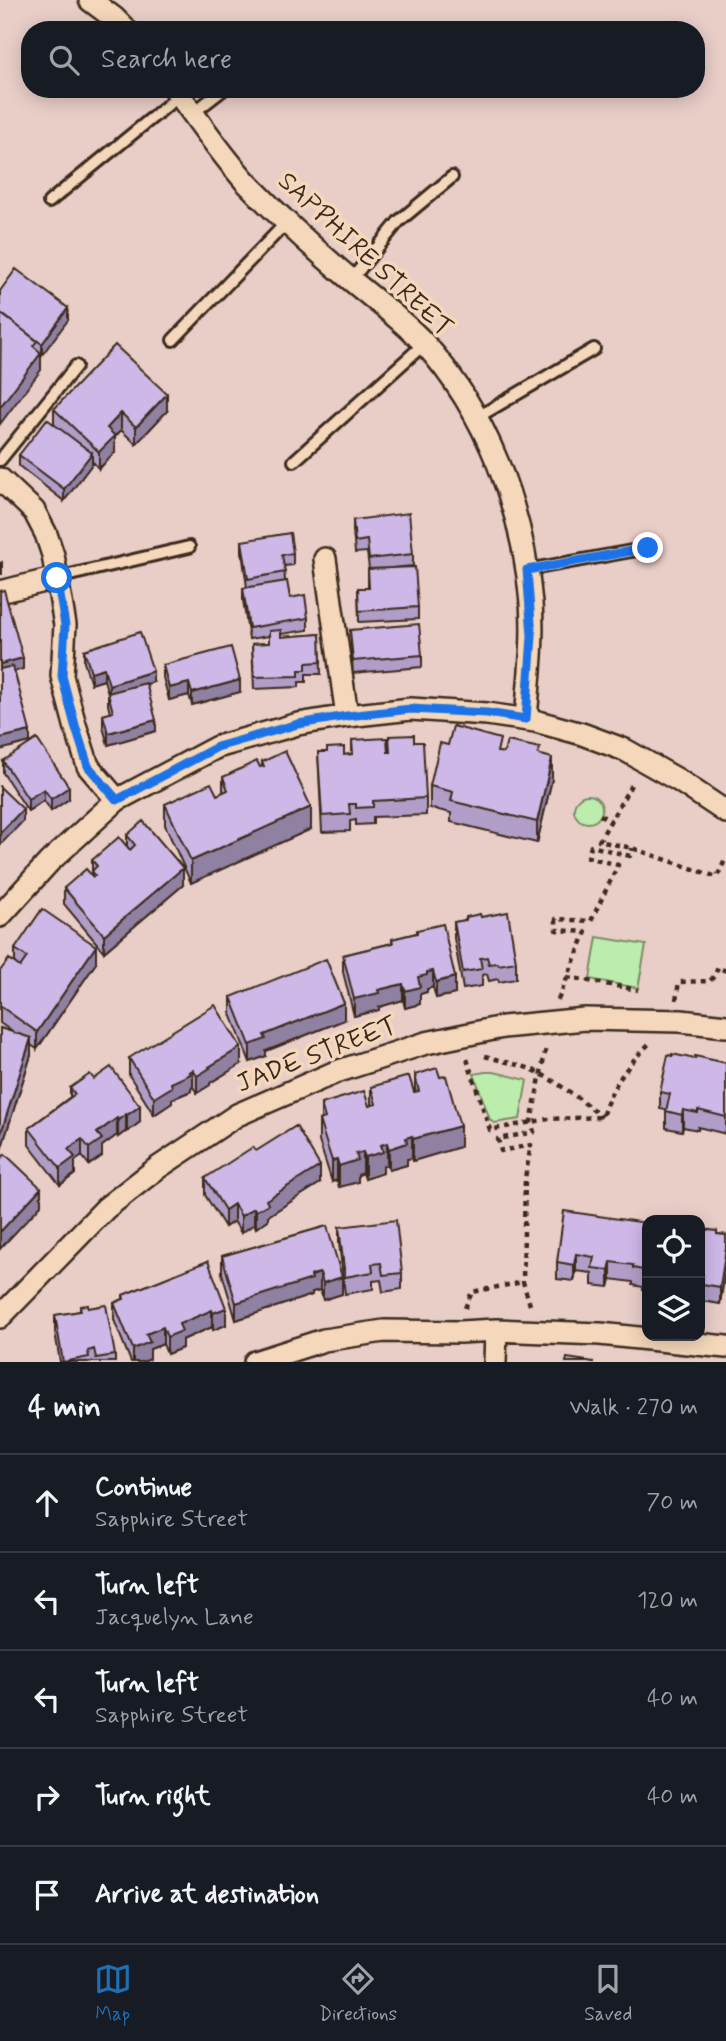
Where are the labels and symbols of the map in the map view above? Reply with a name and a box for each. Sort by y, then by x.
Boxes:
street label: SAPPHIRE STREET [270,165,460,345]
route end [632,532,663,563]
route start [41,562,72,593]
street label: JADE STREET [232,1009,402,1101]

